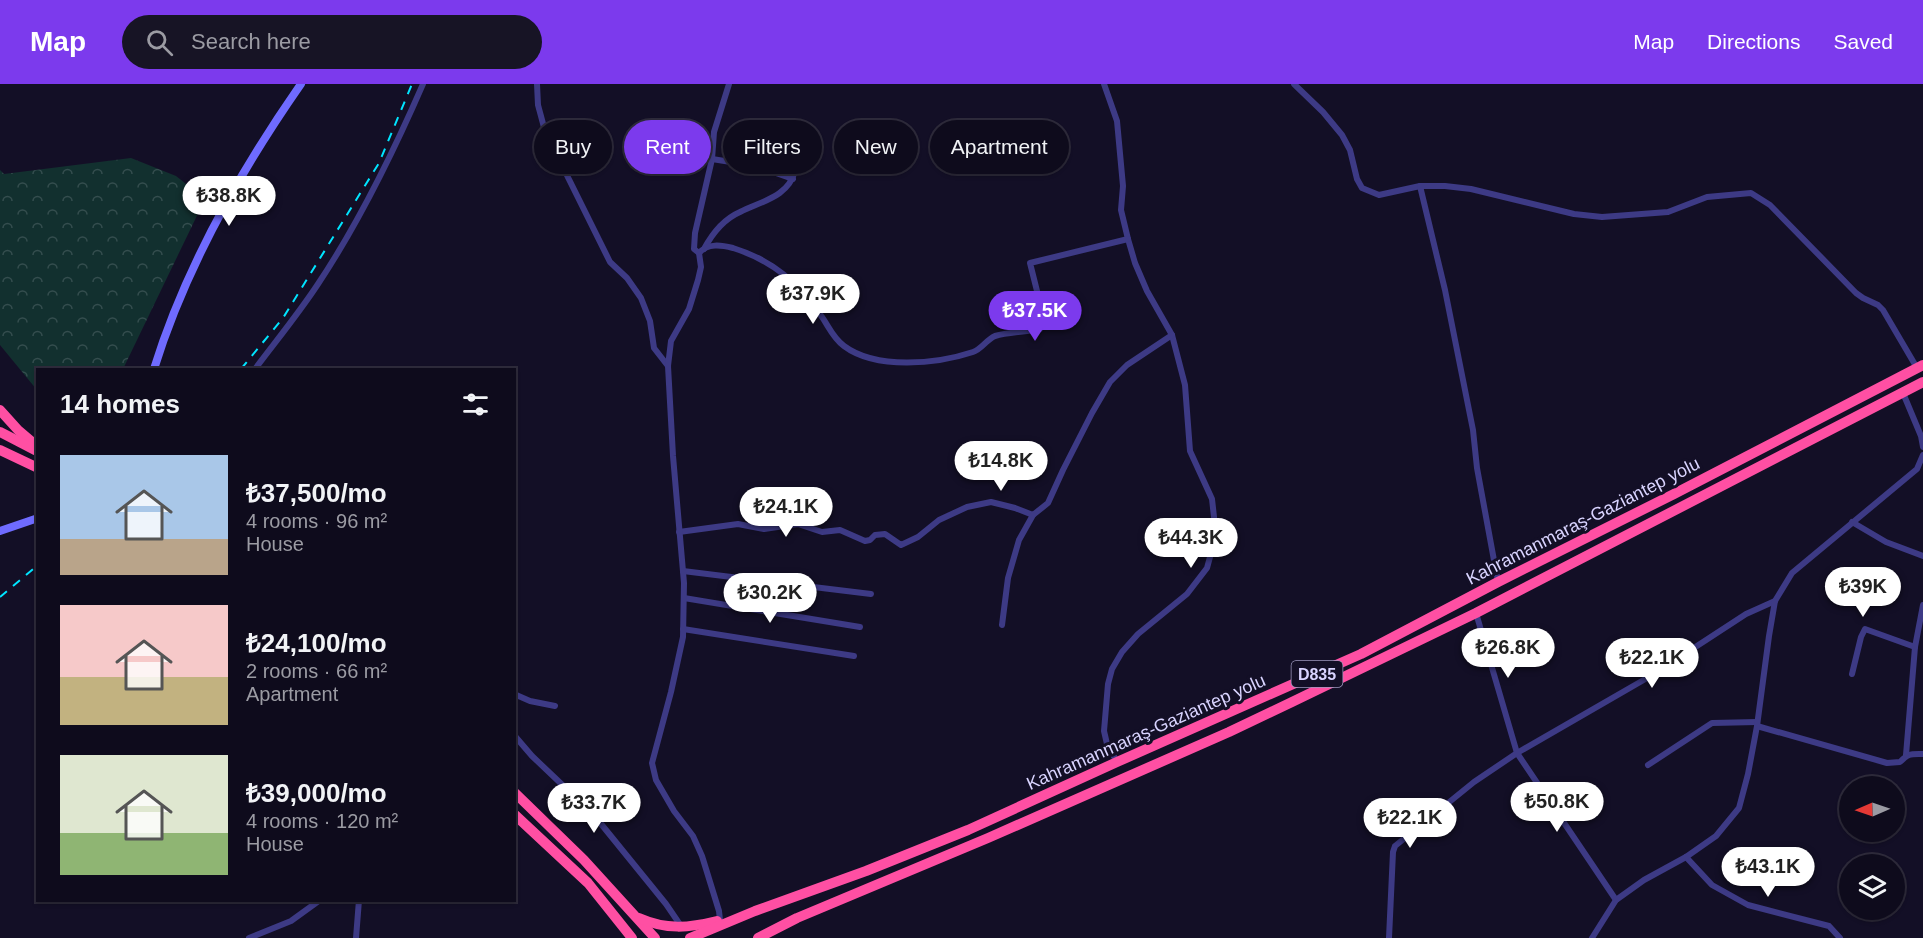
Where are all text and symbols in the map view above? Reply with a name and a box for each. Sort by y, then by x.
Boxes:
search box [122,15,542,69]
text: Map [30,26,86,57]
icon: search [143,26,176,59]
text: Search here [191,29,311,54]
text: Map [1633,30,1674,53]
text: Directions [1707,30,1800,53]
text: Saved [1833,30,1893,53]
chip: Buy [534,120,612,174]
chip: Rent [624,120,711,174]
chip: Filters [723,120,822,174]
chip: New [834,120,918,174]
chip: Apartment [930,120,1069,174]
pin: ₺38.8K [180,176,278,227]
text: ₺38.8K [197,184,261,206]
pin: ₺37.9K [764,274,862,325]
text: ₺37.9K [781,282,845,304]
pin: ₺37.5K [986,291,1084,342]
text: ₺37.5K [1003,299,1067,321]
icon: filters [459,388,492,421]
text: 14 homes [60,389,180,419]
pin: ₺14.8K [952,441,1050,492]
text: ₺14.8K [969,449,1033,471]
street label: Kahramanmaraş-Gaziantep yolu [1463,453,1703,589]
text: ₺37,500/mo [246,478,387,508]
icon: home [108,479,180,551]
pin: ₺24.1K [737,487,835,538]
text: ₺24.1K [754,495,818,517]
text: 4 rooms · 96 m² [246,510,387,532]
pin: ₺44.3K [1142,518,1240,569]
text: ₺44.3K [1159,526,1223,548]
text: House [246,533,304,555]
pin: ₺39K [1827,567,1899,618]
pin: ₺30.2K [721,573,819,624]
text: ₺39K [1839,575,1887,597]
text: ₺30.2K [738,581,802,603]
text: ₺24,100/mo [246,628,387,658]
pin: ₺26.8K [1459,628,1557,679]
icon: home [108,629,180,701]
text: ₺26.8K [1476,636,1540,658]
pin: ₺22.1K [1603,638,1701,689]
text: ₺22.1K [1620,646,1684,668]
text: 2 rooms · 66 m² [246,660,387,682]
road number: D835 [1292,661,1342,687]
street label: Kahramanmaraş-Gaziantep yolu [1024,670,1268,794]
text: Apartment [246,683,338,705]
north arrow [1839,776,1905,842]
map controls [1839,776,1905,920]
text: ₺39,000/mo [246,778,387,808]
icon: home [108,779,180,851]
pin: ₺50.8K [1508,782,1606,833]
pin: ₺33.7K [545,783,643,834]
text: ₺50.8K [1525,790,1589,812]
text: ₺33.7K [562,791,626,813]
pin: ₺22.1K [1361,798,1459,849]
text: ₺22.1K [1378,806,1442,828]
text: 4 rooms · 120 m² [246,810,398,832]
text: House [246,833,304,855]
pin: ₺43.1K [1719,847,1817,898]
button: layers [1839,854,1905,920]
text: ₺43.1K [1736,855,1800,877]

